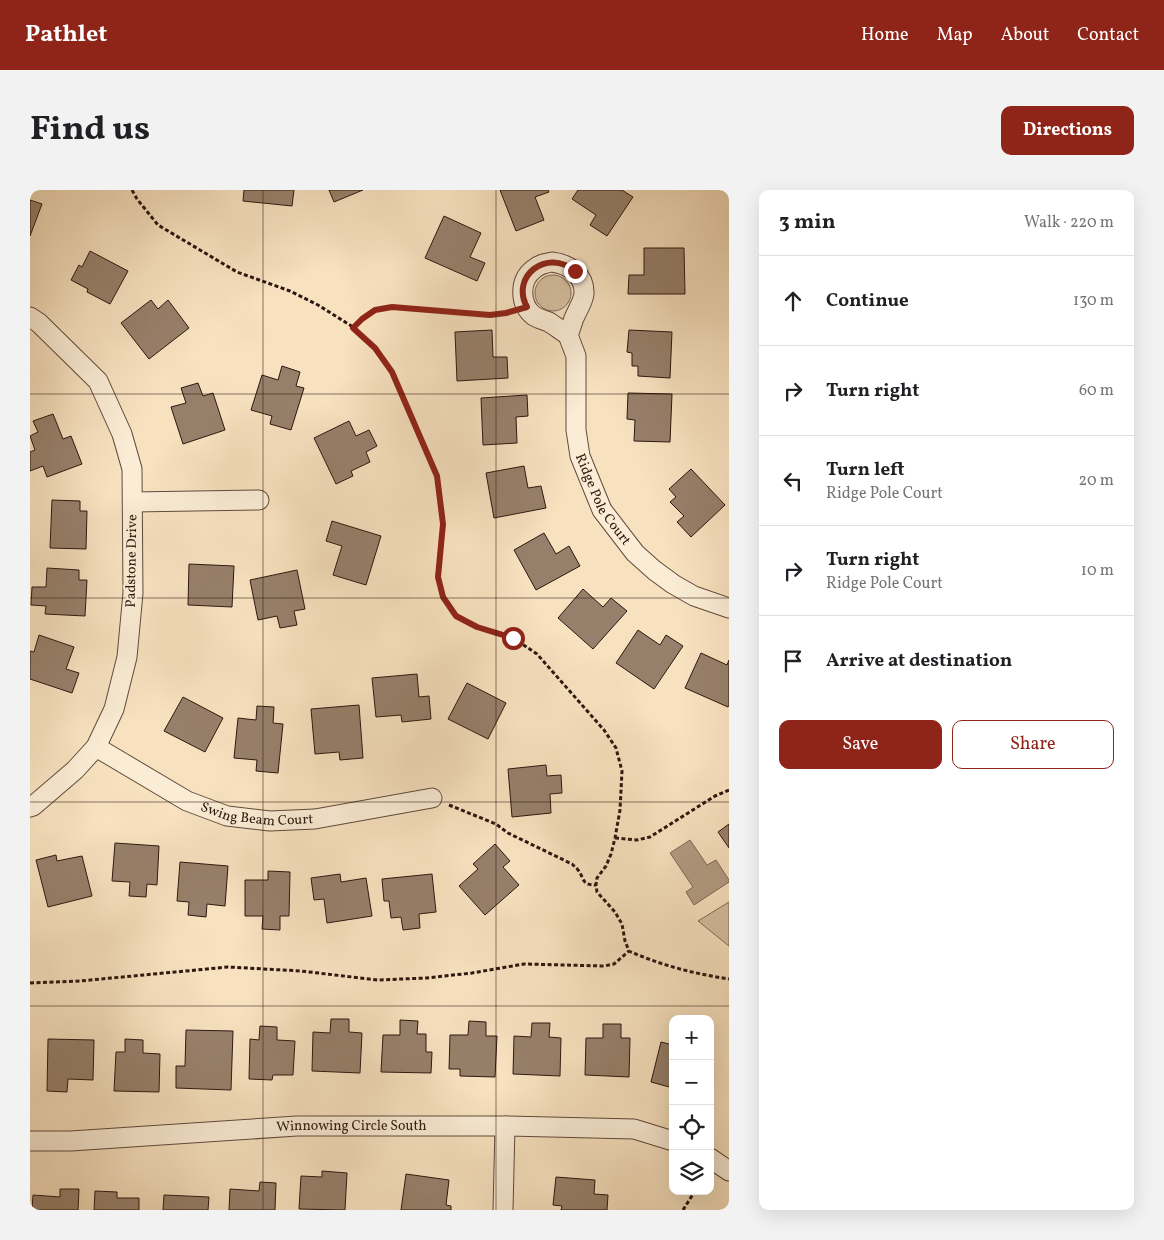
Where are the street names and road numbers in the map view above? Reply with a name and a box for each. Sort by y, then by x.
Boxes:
street label: Ridge Pole Court [570,451,635,549]
street label: Padstone Drive [122,514,142,608]
street label: Swing Beam Court [198,797,314,831]
street label: Winnowing Circle South [276,1117,427,1137]

